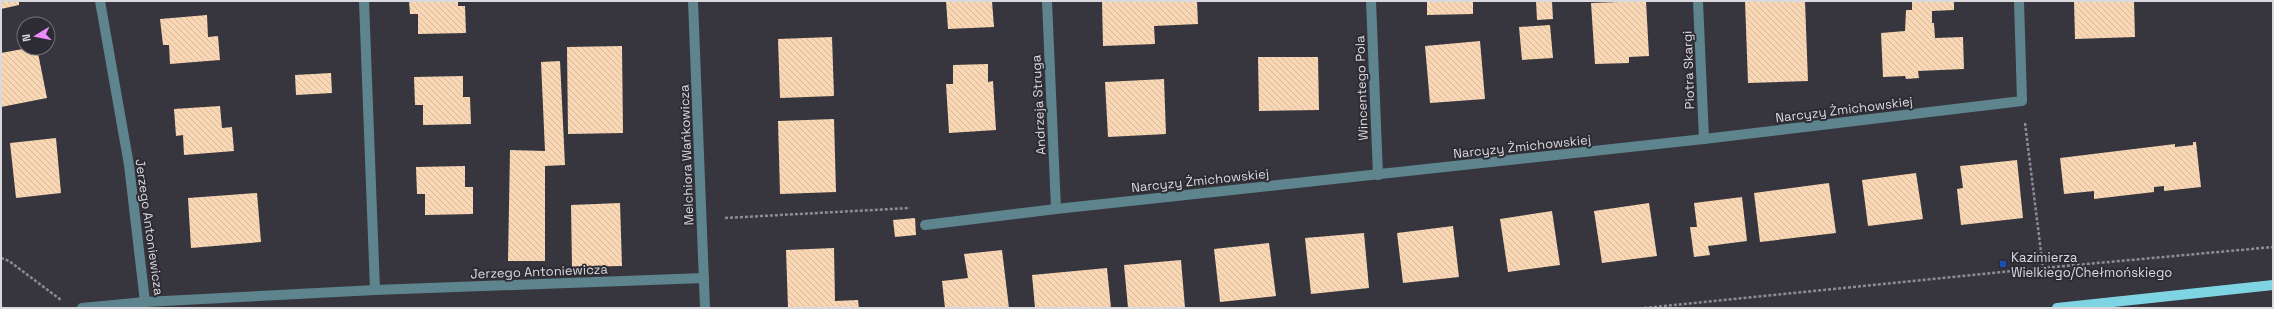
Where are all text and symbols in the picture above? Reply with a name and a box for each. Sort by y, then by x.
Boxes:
north arrow [16,16,56,56]
street label: Piotra Skargi [1679,30,1698,110]
text: N [19,33,34,43]
street label: Wincentego Pola [1351,35,1372,141]
street label: Andrzeja Struga [1027,54,1050,155]
street label: Melchiora Wańkowicza [676,84,697,226]
street label: Narcyzy Żmichowskiej [1774,93,1914,126]
street label: Narcyzy Żmichowskiej [1452,131,1592,162]
street label: Jerzego Antoniewicza [132,158,168,297]
street label: Narcyzy Żmichowskiej [1130,165,1270,196]
place label: Kazimierza Wielkiego/Chełmońskiego [2011,249,2172,281]
marker: Kazimierza Wielkiego/Chełmońskiego [1998,259,2008,269]
street label: Jerzego Antoniewicza [470,261,609,282]

